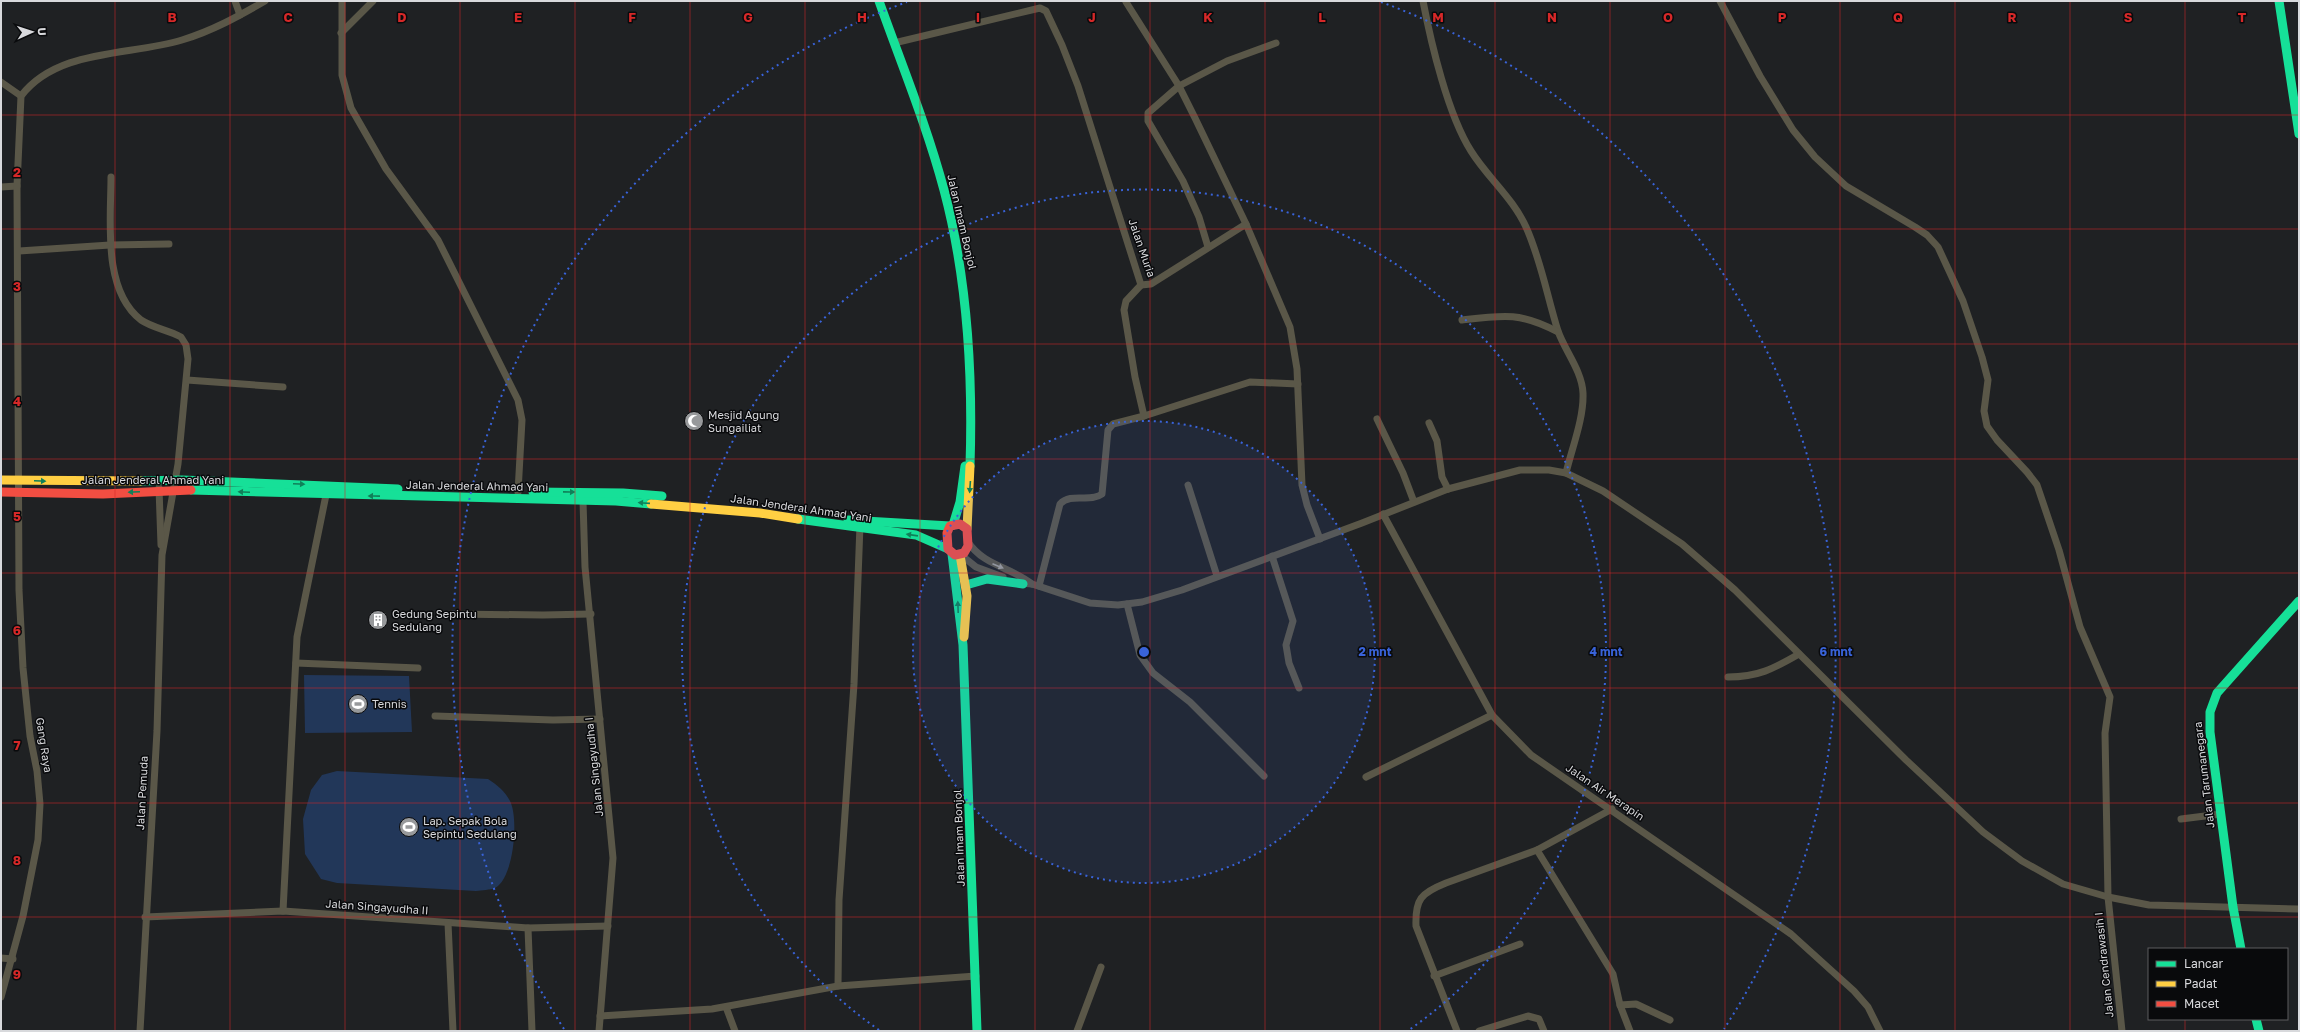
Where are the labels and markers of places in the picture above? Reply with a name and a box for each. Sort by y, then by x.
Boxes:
place label: Mesjid Agung Sungailiat [708,408,779,434]
mosque icon: Mesjid Agung Sungailiat [683,410,705,432]
place label: Gedung Sepintu Sedulang [392,607,477,633]
building icon: Gedung Sepintu Sedulang [367,609,389,631]
centre of rings [1137,645,1151,659]
sports icon: Tennis [347,693,369,715]
place label: Tennis [372,697,407,710]
place label: Lap. Sepak Bola Sepintu Sedulang [423,814,517,840]
sports icon: Lap. Sepak Bola Sepintu Sedulang [398,816,420,838]

